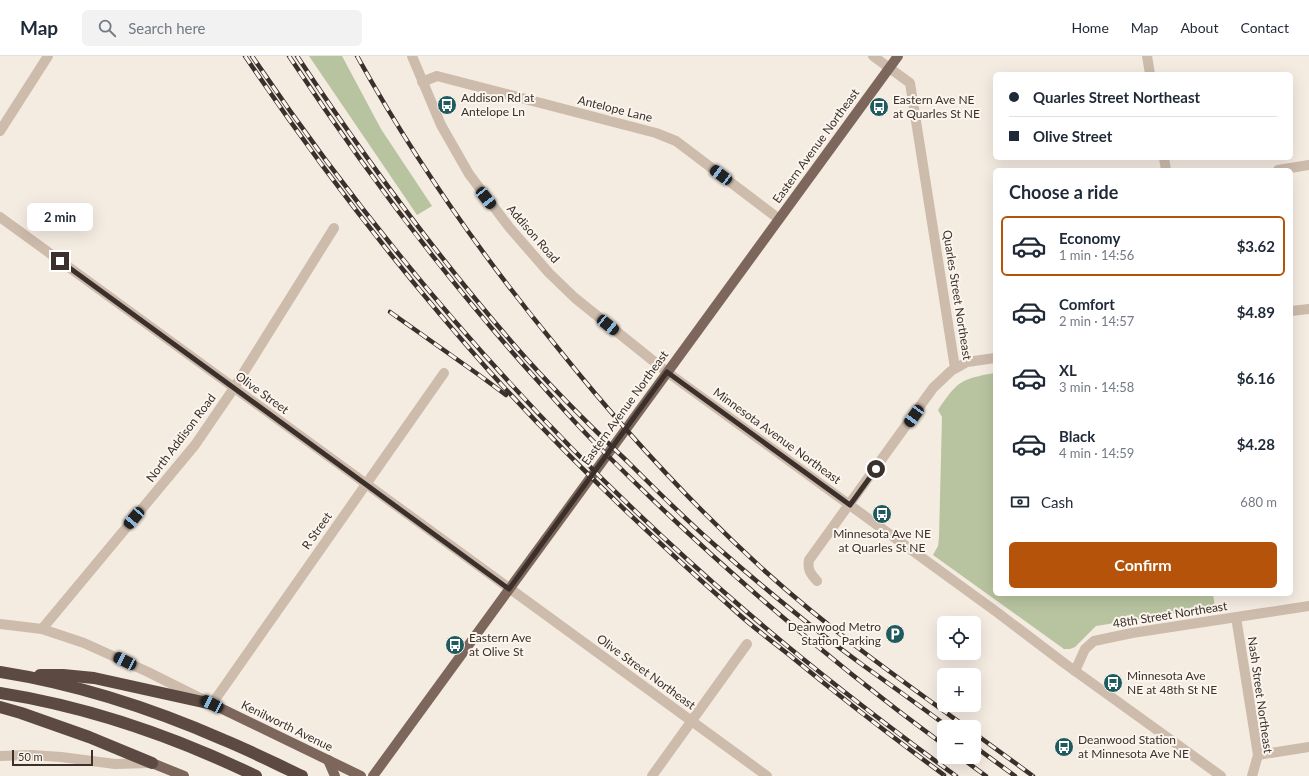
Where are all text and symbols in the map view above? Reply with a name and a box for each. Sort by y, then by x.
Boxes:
search box [82,10,362,46]
text: Map [20,16,58,39]
icon: search [96,17,118,39]
text: Search here [128,19,206,37]
text: Home [1071,19,1109,36]
text: Map [1131,19,1158,36]
text: About [1180,19,1218,36]
text: Contact [1240,19,1289,36]
street label: Eastern Avenue Northeast [769,85,863,206]
text: Quarles Street Northeast [1033,88,1200,106]
place label: Addison Rd at Antelope Ln [461,90,535,119]
street label: Antelope Lane [576,92,654,125]
place label: Eastern Ave NE at Quarles St NE [893,92,980,121]
bus stop icon: Addison Rd at Antelope Ln [436,94,458,116]
bus stop icon: Eastern Ave NE at Quarles St NE [868,96,890,118]
text: Olive Street [1033,127,1112,145]
car [708,163,734,187]
text: Choose a ride [1009,181,1118,203]
car [474,185,498,211]
street label: Addison Road [504,201,563,266]
callout: 2 min [27,203,93,231]
text: 2 min [44,209,76,225]
icon: car [1011,228,1047,264]
street label: Quarles Street Northeast [940,229,975,362]
text: Economy [1059,229,1120,247]
text: $3.62 [1237,237,1275,255]
text: 1 min · 14:56 [1059,247,1134,263]
route end [51,252,69,270]
icon: car [1011,294,1047,330]
text: Comfort [1059,295,1115,313]
text: $4.89 [1237,303,1275,321]
car [595,313,621,337]
text: 2 min · 14:57 [1059,313,1134,329]
street label: Eastern Avenue Northeast [578,347,672,468]
icon: car [1011,360,1047,396]
text: XL [1059,361,1077,379]
street label: Olive Street [233,368,292,417]
text: $6.16 [1237,369,1275,387]
text: 3 min · 14:58 [1059,379,1134,395]
street label: Minnesota Avenue Northeast [710,384,845,487]
street label: North Addison Road [143,391,219,485]
car [902,403,926,429]
icon: car [1011,426,1047,462]
text: Black [1059,427,1095,445]
text: $4.28 [1237,435,1275,453]
text: 4 min · 14:59 [1059,445,1134,461]
route start [867,460,885,478]
icon: cash [1009,491,1031,513]
text: Cash [1041,493,1073,511]
text: 680 m [1240,494,1277,510]
bus stop icon: Minnesota Ave NE at Quarles St NE [871,503,893,525]
car [122,505,146,531]
street label: R Street [298,509,335,552]
place label: Minnesota Ave NE at Quarles St NE [833,526,931,555]
button: Confirm [1009,542,1277,588]
street label: 48th Street Northeast [1112,598,1229,631]
map controls [937,616,981,764]
button: locate [937,616,981,660]
place label: Deanwood Metro Station Parking [788,619,881,648]
parking icon: Deanwood Metro Station Parking [884,623,906,645]
place label: Eastern Ave at Olive St [469,630,531,659]
street label: Olive Street Northeast [594,631,699,713]
bus stop icon: Eastern Ave at Olive St [444,634,466,656]
street label: Nash Street Northeast [1245,636,1276,755]
car [112,650,138,672]
button: + [937,668,981,712]
place label: Minnesota Ave NE at 48th St NE [1127,668,1217,697]
bus stop icon: Minnesota Ave NE at 48th St NE [1102,672,1124,694]
car [199,693,225,715]
street label: Kenilworth Avenue [239,697,336,754]
button: − [937,720,981,764]
place label: Deanwood Station at Minnesota Ave NE [1078,732,1189,761]
bus stop icon: Deanwood Station at Minnesota Ave NE [1053,736,1075,758]
scale bar [12,748,93,767]
text: 50 m [18,750,43,763]

